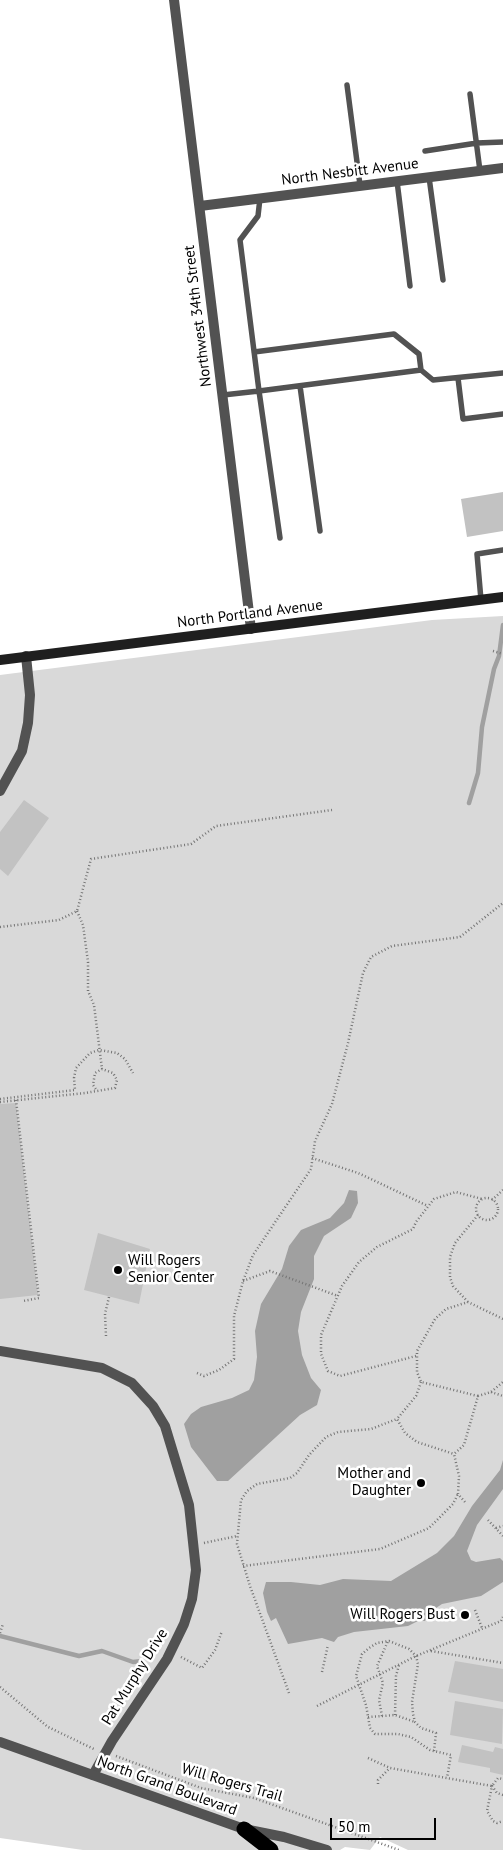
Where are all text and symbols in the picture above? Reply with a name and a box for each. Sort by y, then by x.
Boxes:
street label: North Nesbitt Avenue [280,155,420,189]
street label: Northwest 34th Street [180,244,216,388]
street label: North Portland Avenue [176,596,324,632]
place label: Will Rogers Senior Center [128,1252,214,1287]
marker: Will Rogers Senior Center [112,1264,124,1276]
place label: Mother and Daughter [337,1465,411,1500]
marker: Mother and Daughter [415,1477,427,1489]
place label: Will Rogers Bust [350,1606,455,1624]
marker: Will Rogers Bust [459,1609,471,1621]
street label: Pat Murphy Drive [98,1625,172,1729]
street label: North Grand Boulevard [95,1752,239,1820]
street label: Will Rogers Trail [179,1760,285,1806]
scale bar [333,1808,439,1840]
text: 50 m [338,1817,371,1836]

